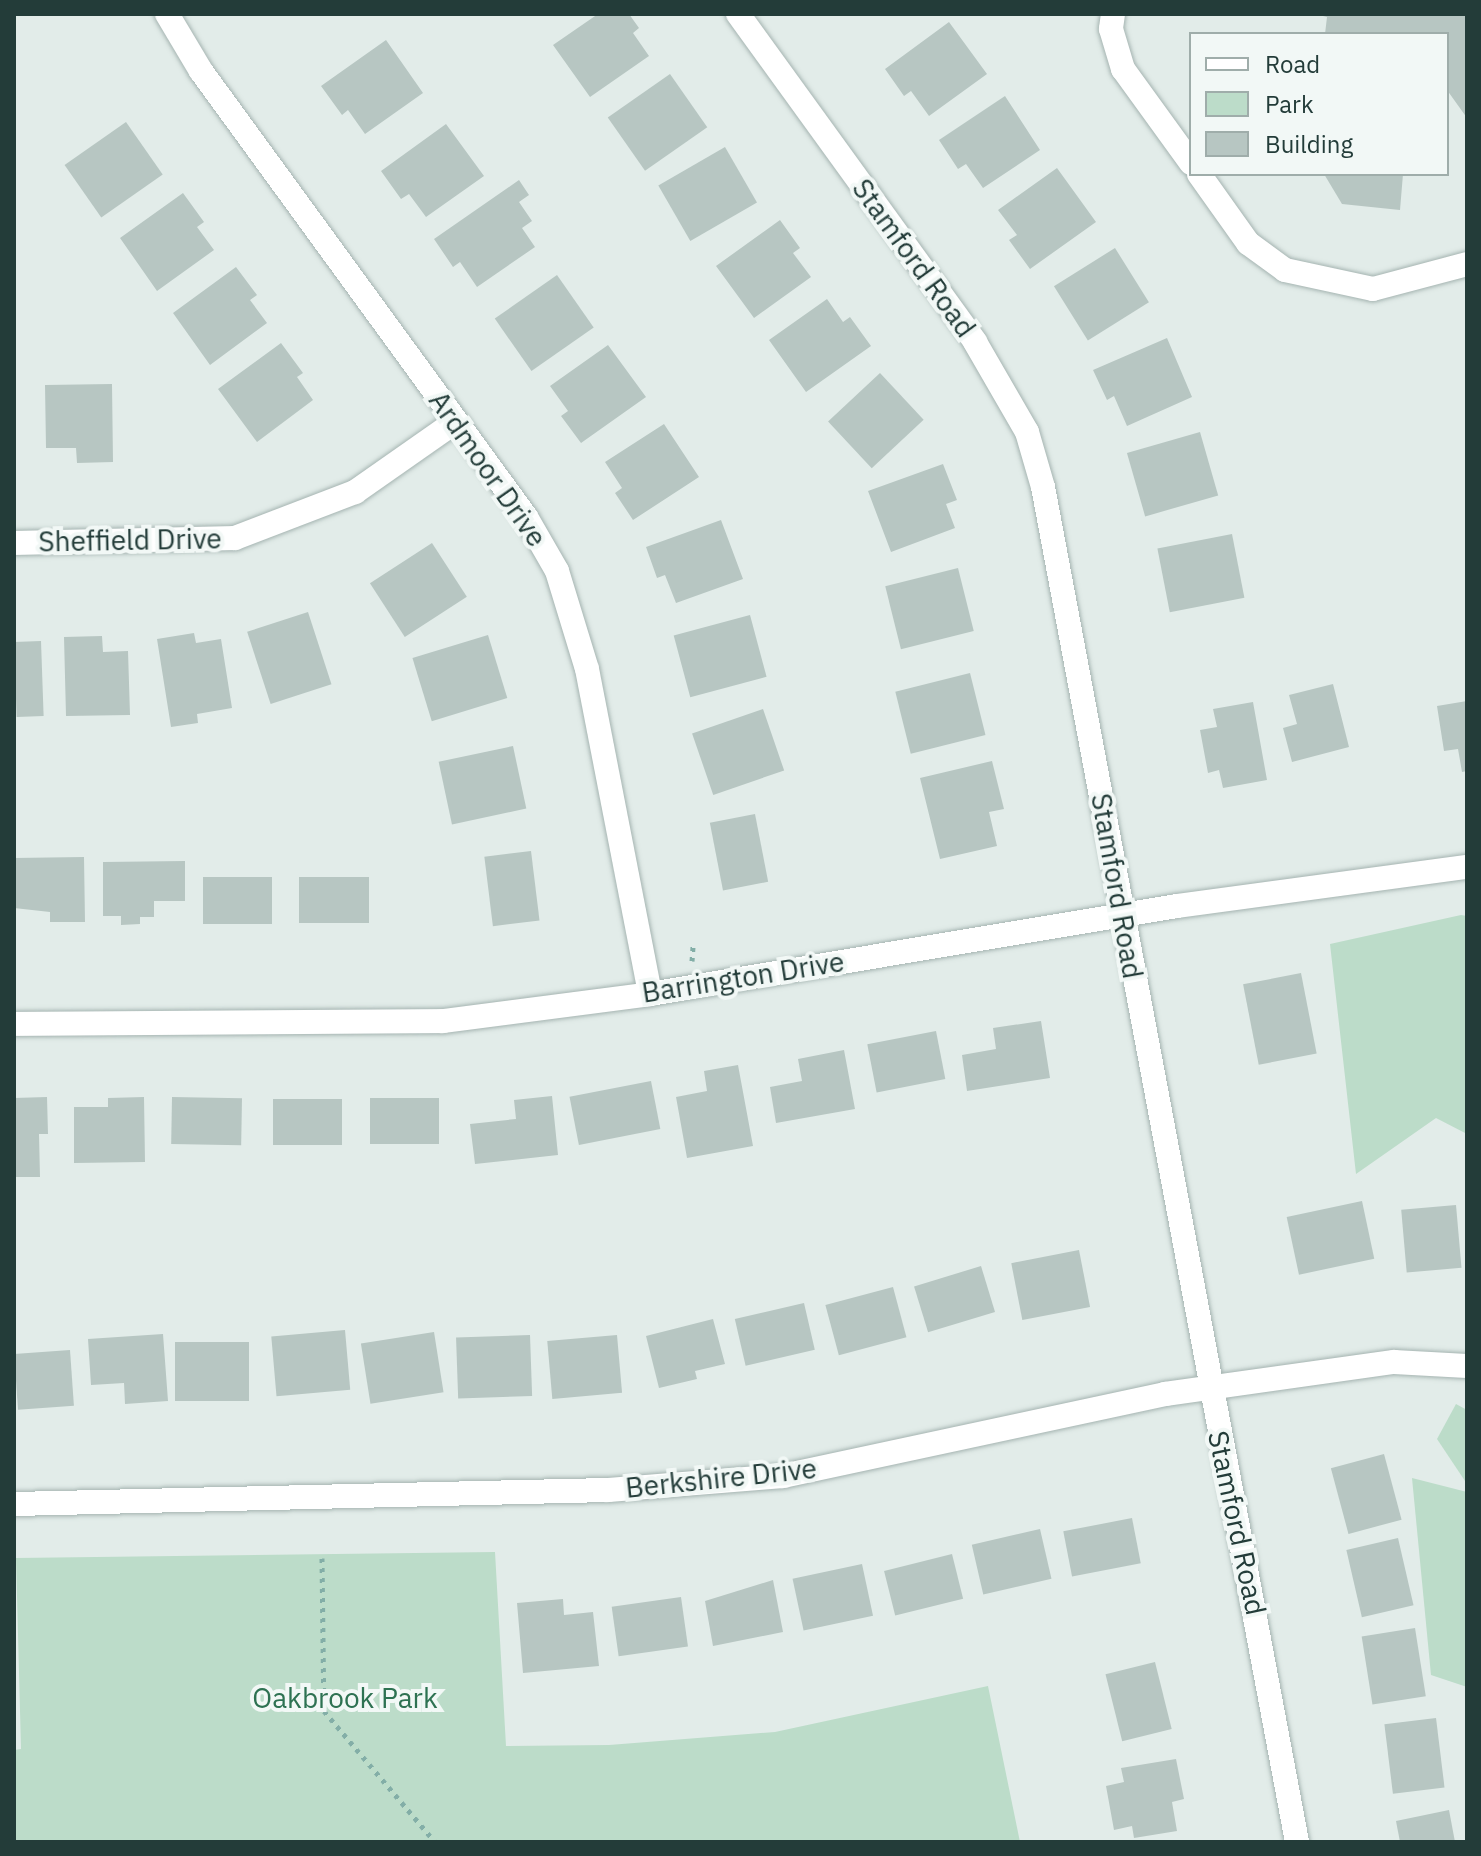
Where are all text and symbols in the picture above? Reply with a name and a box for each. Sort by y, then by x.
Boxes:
legend [1189,32,1449,176]
text: Road [1265,48,1320,80]
text: Park [1265,88,1314,120]
text: Building [1265,128,1353,160]
street label: Stamford Road [845,172,983,344]
street label: Ardmoor Drive [422,385,554,553]
street label: Sheffield Drive [38,522,222,558]
street label: Stamford Road [1084,791,1150,981]
street label: Barrington Drive [639,944,847,1010]
street label: Stamford Road [1201,1428,1273,1618]
street label: Berkshire Drive [624,1451,818,1505]
park label: Oakbrook Park [252,1681,438,1715]

